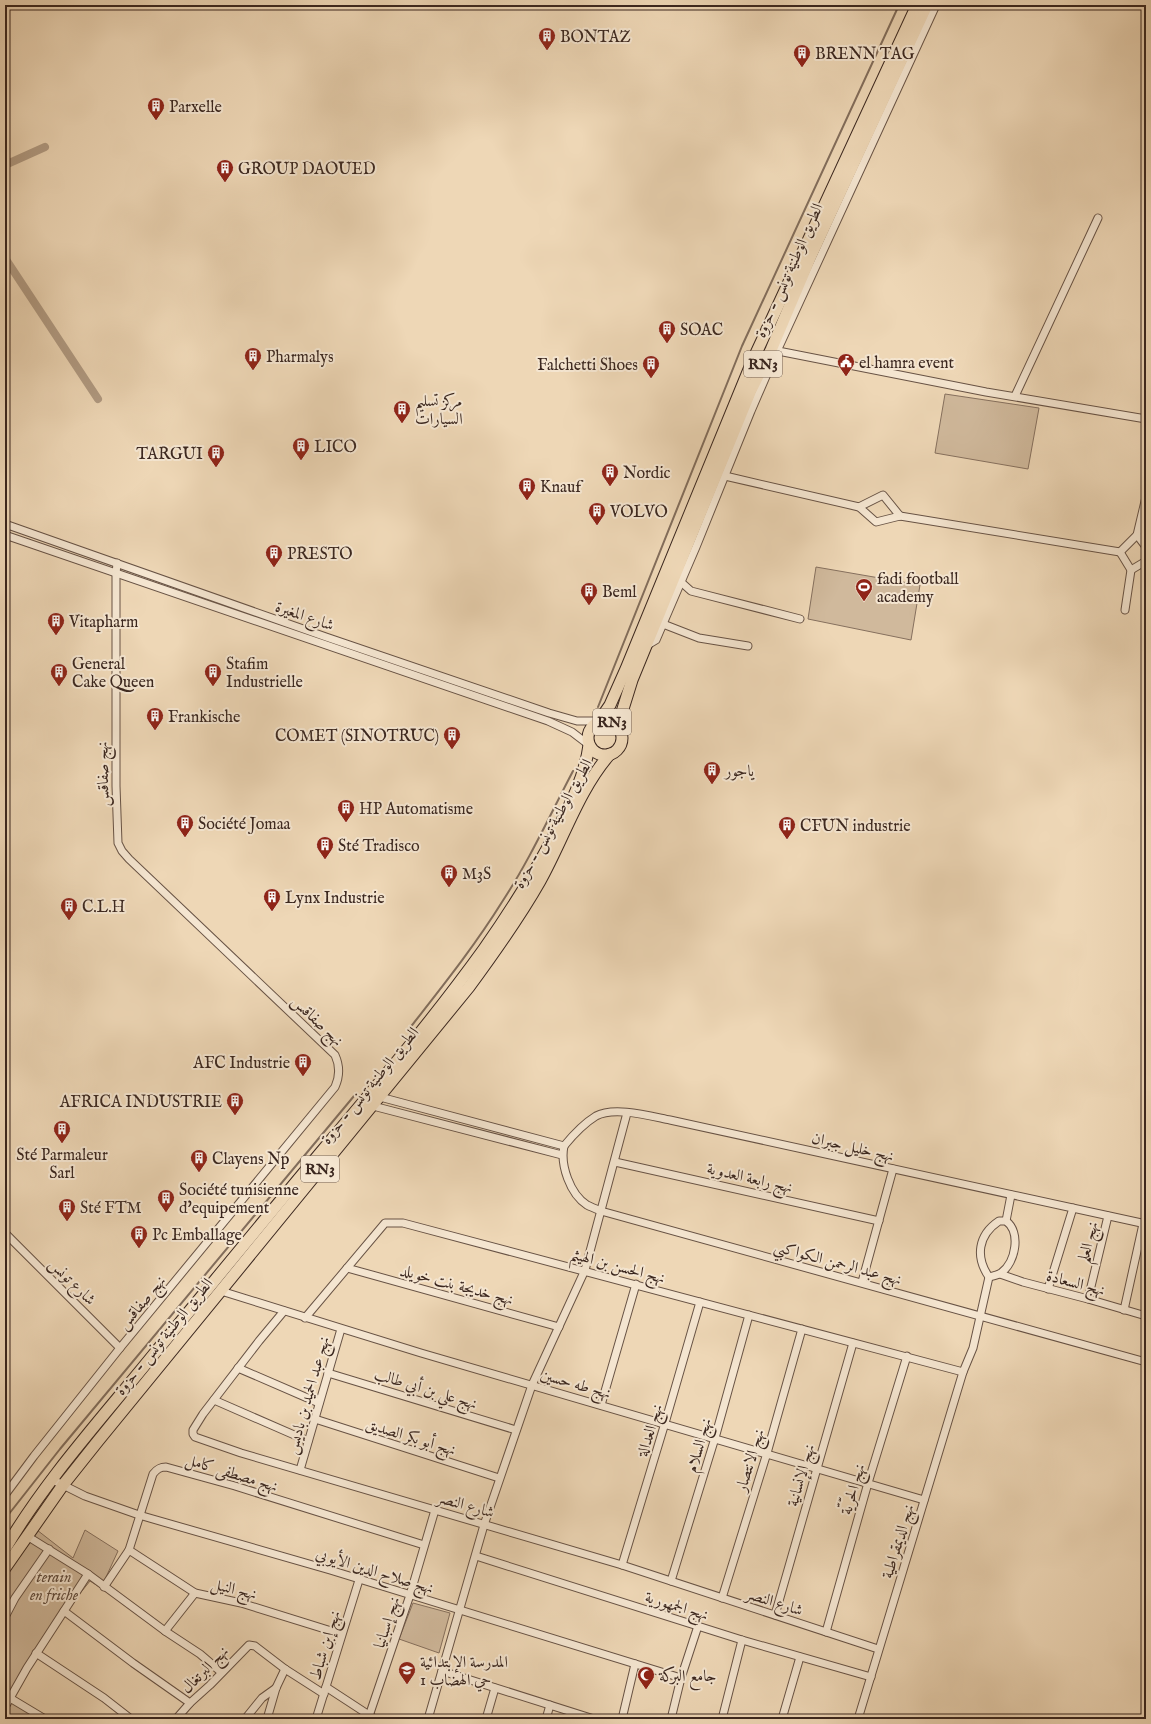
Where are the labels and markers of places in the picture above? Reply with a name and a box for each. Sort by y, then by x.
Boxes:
building icon: BONTAZ [537,26,557,51]
place label: BONTAZ [560,28,631,48]
building icon: BRENN TAG [792,43,812,68]
place label: BRENN TAG [815,45,915,65]
building icon: Parxelle [146,96,166,121]
place label: Parxelle [169,98,222,118]
building icon: GROUP DAOUED [215,158,235,183]
place label: GROUP DAOUED [238,160,376,180]
building icon: SOAC [657,319,677,344]
place label: SOAC [680,321,723,341]
building icon: Pharmalys [243,346,263,371]
place label: Pharmalys [266,348,334,368]
public building icon: el hamra event [836,352,856,377]
building icon: Falchetti Shoes [641,354,661,379]
place label: el hamra event [859,354,954,374]
place label: Falchetti Shoes [537,356,638,376]
place label: مركز تسليم السيارات [415,392,463,430]
building icon: مركز تسليم السيارات [392,399,412,424]
building icon: LICO [291,436,311,461]
place label: LICO [314,438,357,458]
building icon: TARGUI [206,443,226,468]
place label: TARGUI [136,445,203,465]
building icon: Nordic [600,462,620,487]
place label: Nordic [623,464,671,484]
building icon: Knauf [517,476,537,501]
place label: Knauf [540,478,584,498]
building icon: VOLVO [587,501,607,526]
place label: VOLVO [609,503,668,523]
building icon: PRESTO [264,543,284,568]
place label: PRESTO [287,545,353,565]
place label: fadi football academy [877,570,959,608]
sports icon: fadi football academy [854,577,874,602]
building icon: Beml [579,581,599,606]
place label: Beml [602,583,637,603]
building icon: Vitapharm [46,611,66,636]
place label: Vitapharm [68,613,138,633]
place label: General Cake Queen [72,655,155,693]
place label: Stafim Industrielle [226,655,303,693]
building icon: General Cake Queen [49,662,69,687]
building icon: Stafim Industrielle [203,662,223,687]
building icon: Frankische [145,706,165,731]
place label: Frankische [168,708,240,728]
building icon: COMET (SINOTRUC) [442,725,462,750]
place label: COMET (SINOTRUC) [275,727,439,747]
building icon: ياجور [702,760,722,785]
place label: ياجور [723,762,755,782]
building icon: HP Automatisme [336,798,356,823]
place label: HP Automatisme [359,800,473,820]
building icon: Société Jomaa [175,813,195,838]
place label: Société Jomaa [198,815,291,835]
building icon: CFUN industrie [777,815,797,840]
place label: CFUN industrie [800,817,911,837]
building icon: Sté Tradisco [315,835,335,860]
place label: Sté Tradisco [338,837,420,857]
building icon: M3S [439,863,459,888]
place label: M3S [462,865,491,885]
building icon: Lynx Industrie [262,887,282,912]
place label: Lynx Industrie [285,889,385,909]
building icon: C.L.H [59,896,79,921]
place label: C.L.H [82,898,126,918]
building icon: AFC Industrie [293,1052,313,1077]
place label: AFC Industrie [192,1054,290,1074]
building icon: AFRICA INDUSTRIE [225,1091,245,1116]
place label: AFRICA INDUSTRIE [59,1093,222,1113]
building icon: Sté Parmaleur Sarl [52,1119,72,1144]
place label: Sté Parmaleur Sarl [16,1146,108,1184]
building icon: Clayens Np [189,1148,209,1173]
place label: Clayens Np [212,1150,290,1170]
place label: Société tunisienne d'equipement [179,1181,299,1219]
building icon: Société tunisienne d'equipement [156,1188,176,1213]
building icon: Sté FTM [57,1197,77,1222]
place label: Sté FTM [80,1199,142,1219]
building icon: Pc Emballage [129,1224,149,1249]
place label: Pc Emballage [152,1226,242,1246]
place label: المدرسة الإبتدائية حي الهضاب 1 [420,1653,508,1692]
school or university icon: المدرسة الإبتدائية حي الهضاب 1 [397,1660,417,1685]
mosque icon: جامع البركة [636,1665,656,1690]
place label: جامع البركة [658,1666,717,1691]

